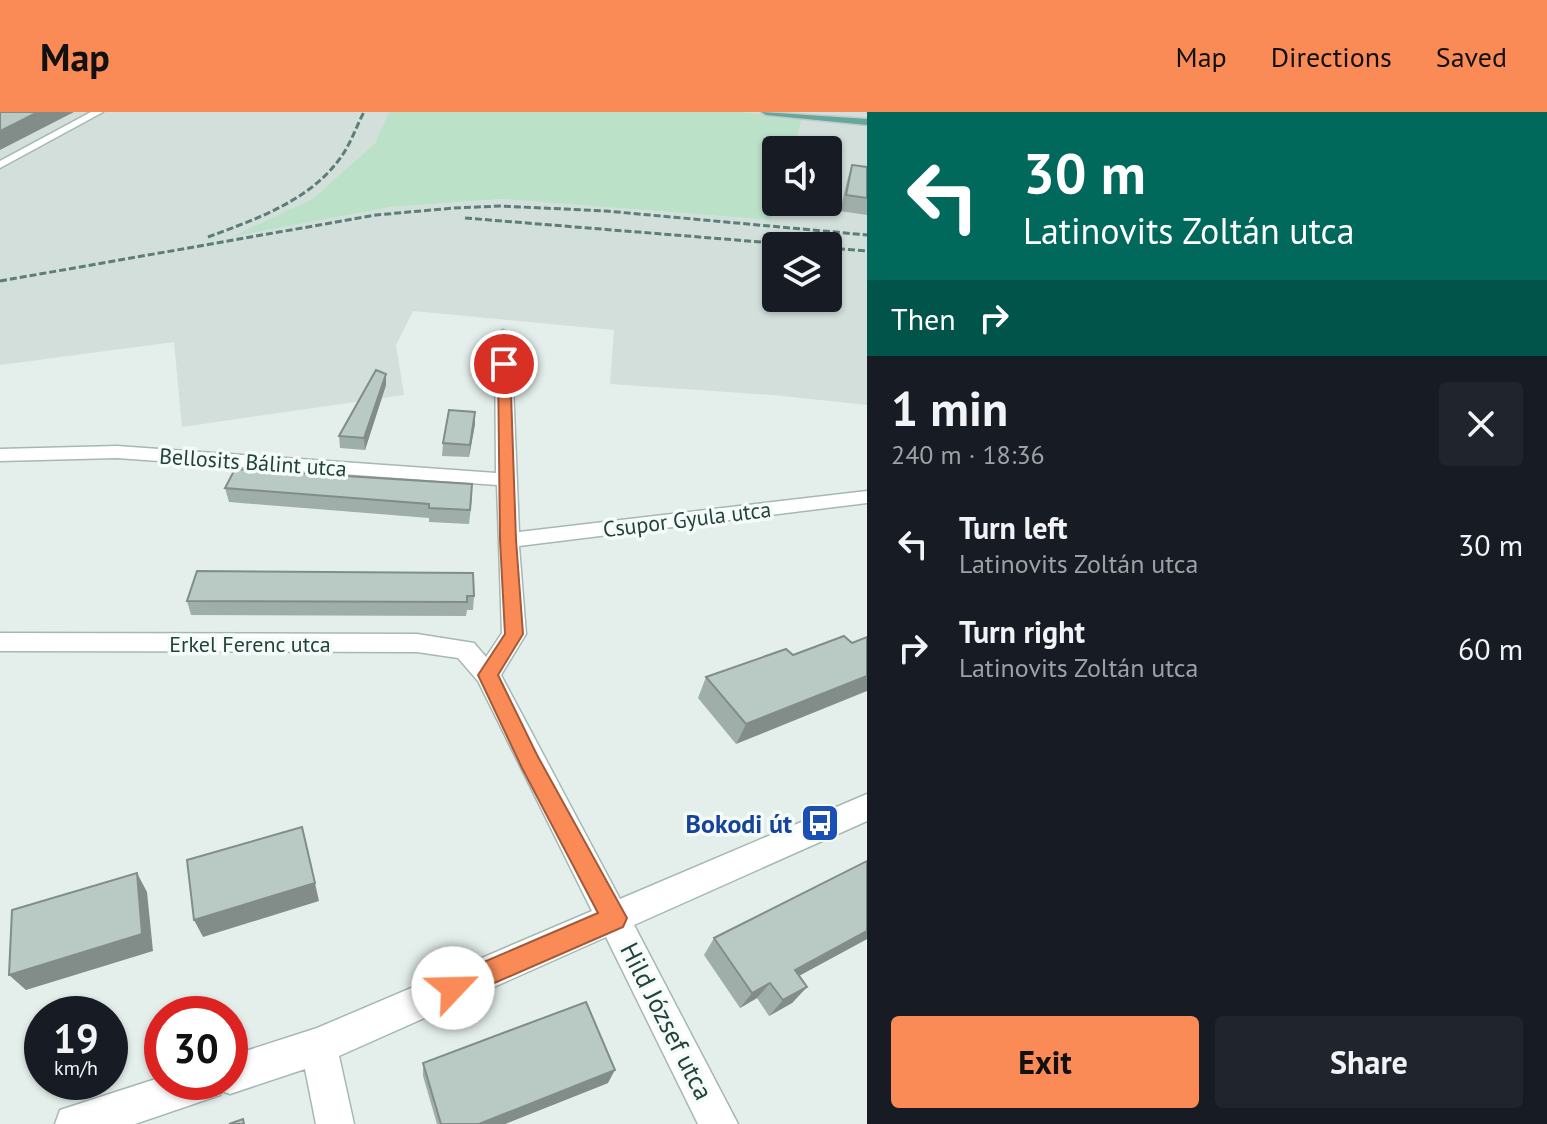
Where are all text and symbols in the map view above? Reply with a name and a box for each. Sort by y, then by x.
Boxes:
text: Map [40,32,110,81]
text: Map [1176,38,1227,75]
text: Directions [1271,38,1392,75]
text: Saved [1436,38,1507,75]
map controls [762,136,842,312]
button: sound [762,136,842,216]
text: 30 m [1023,137,1146,209]
icon: left [891,144,995,248]
text: Latinovits Zoltán utca [1023,207,1355,254]
button: layers [762,232,842,312]
icon: right [972,296,1016,340]
text: Then [891,299,956,338]
pin [470,330,538,398]
icon: arrive [482,342,526,386]
text: 1 min [891,377,1008,439]
button: close [1439,382,1523,466]
text: 240 m · 18:36 [891,438,1045,471]
street label: Bellosits Bálint utca [158,441,348,483]
street label: Csupor Gyula utca [601,495,773,543]
text: Turn left [959,508,1067,547]
icon: left [891,522,935,566]
text: 30 m [1458,525,1523,564]
text: Latinovits Zoltán utca [959,547,1199,580]
text: Turn right [959,612,1085,651]
icon: right [891,626,935,670]
text: 60 m [1458,629,1523,668]
street label: Erkel Ferenc utca [169,630,331,658]
text: Latinovits Zoltán utca [959,651,1199,684]
bus stop icon: Bokodi út [799,802,841,844]
place label: Bokodi út [686,807,792,840]
street label: Hild József utca [613,937,721,1105]
position arrow [411,946,495,1030]
speed limit sign: 30 [144,996,248,1100]
text: 19 [53,1012,99,1064]
button: Exit [891,1016,1199,1108]
button: Share [1215,1016,1523,1108]
text: km/h [54,1055,98,1081]

